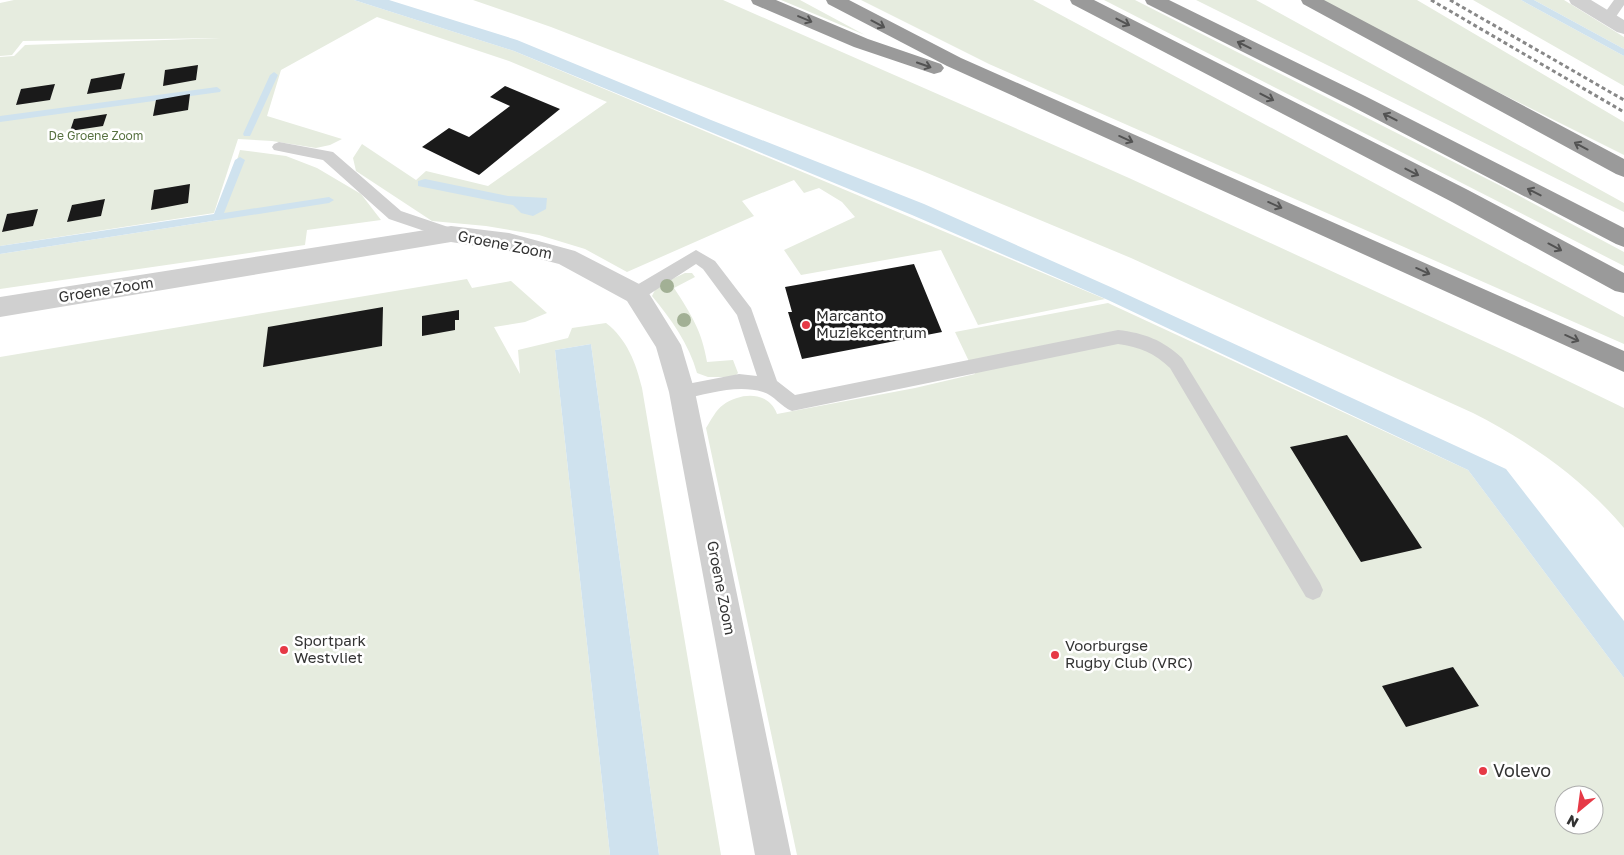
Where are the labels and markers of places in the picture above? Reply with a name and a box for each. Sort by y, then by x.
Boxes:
place label: Marcanto Muziekcentrum [816,306,927,341]
marker: Marcanto Muziekcentrum [800,319,812,331]
place label: Sportpark Westvliet [294,631,367,666]
place label: Voorburgse Rugby Club (VRC) [1065,636,1193,671]
marker: Sportpark Westvliet [278,644,290,656]
marker: Voorburgse Rugby Club (VRC) [1049,649,1061,661]
place label: Volevo [1493,759,1551,781]
marker: Volevo [1477,765,1489,777]

